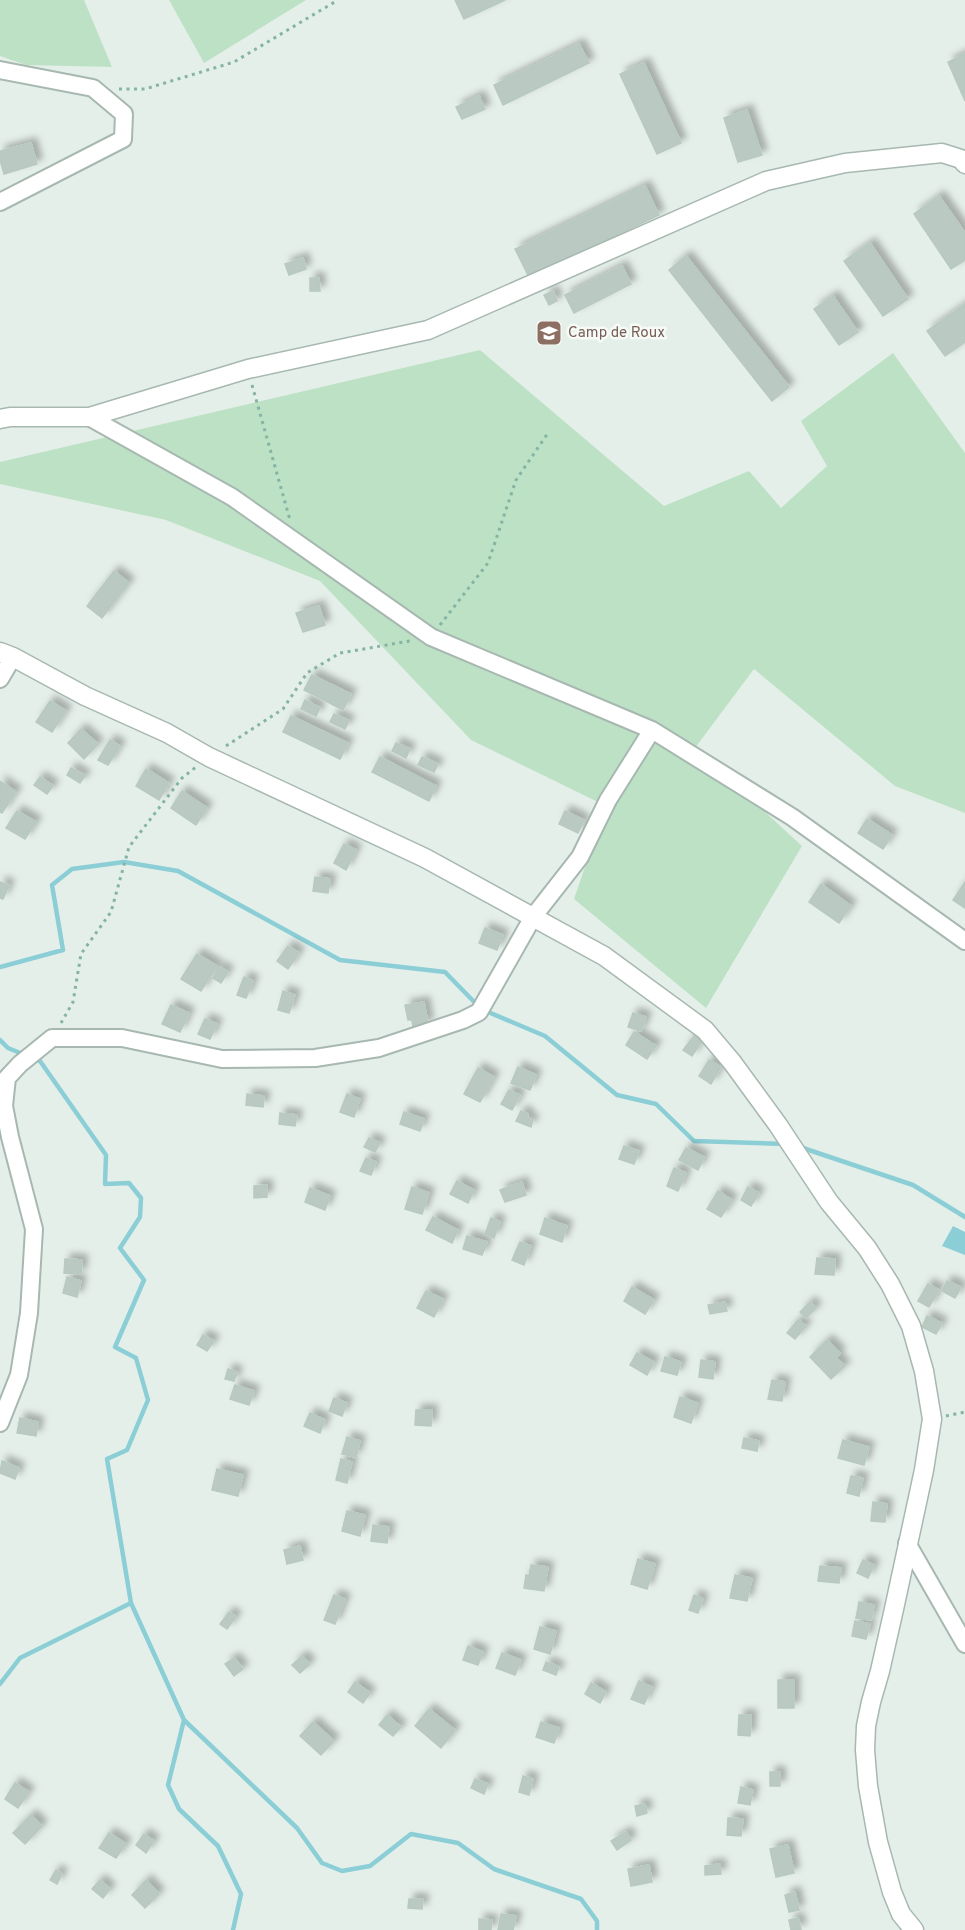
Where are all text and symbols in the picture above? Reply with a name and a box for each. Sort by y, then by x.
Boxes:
school or university icon: Camp de Roux [534,318,564,348]
place label: Camp de Roux [568,324,665,343]

